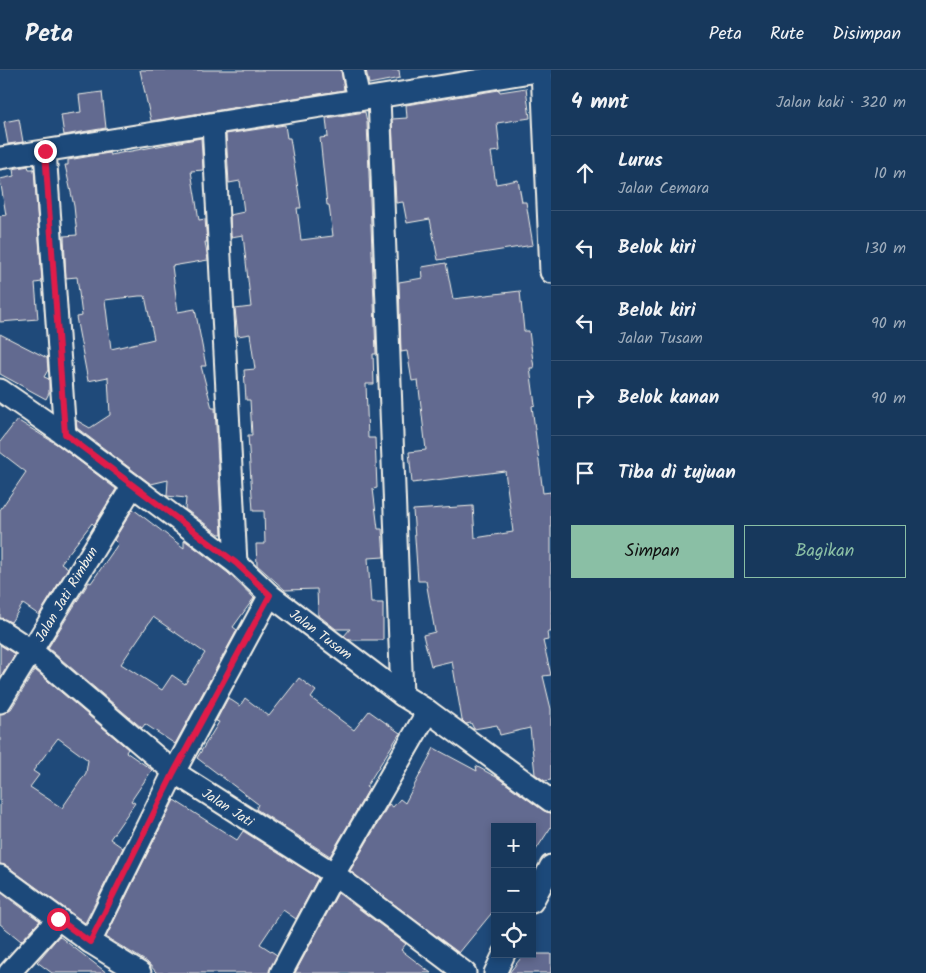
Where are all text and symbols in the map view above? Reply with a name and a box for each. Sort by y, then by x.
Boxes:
text: Peta [25,15,73,54]
text: Peta [709,20,742,49]
text: Rute [770,20,804,49]
text: Disimpan [832,20,901,49]
text: 4 mnt [571,86,629,119]
text: Jalan kaki · 320 m [776,90,906,115]
route end [34,140,57,163]
text: Lurus [618,146,663,176]
icon: ahead [571,159,599,187]
text: 10 m [874,161,906,186]
text: Jalan Cemara [618,176,709,201]
text: Belok kiri [618,233,696,263]
icon: left [571,234,599,262]
text: 130 m [865,236,906,261]
text: Belok kiri [618,296,696,326]
icon: left [571,309,599,337]
text: 90 m [871,311,906,336]
text: Jalan Tusam [618,326,703,351]
text: Belok kanan [618,383,719,413]
icon: right [571,384,599,412]
text: 90 m [871,386,906,411]
text: Tiba di tujuan [618,458,736,488]
icon: arrive [571,459,599,487]
button: Simpan [571,525,734,578]
button: Bagikan [744,525,906,578]
street label: Jalan Jati Rimbun [30,543,104,646]
street label: Jalan Tusam [284,604,357,666]
street label: Jalan Jati [197,783,258,833]
map controls [491,823,536,958]
button: + [491,823,536,868]
button: − [491,868,536,913]
route start [47,908,70,931]
button: locate [491,913,536,958]

